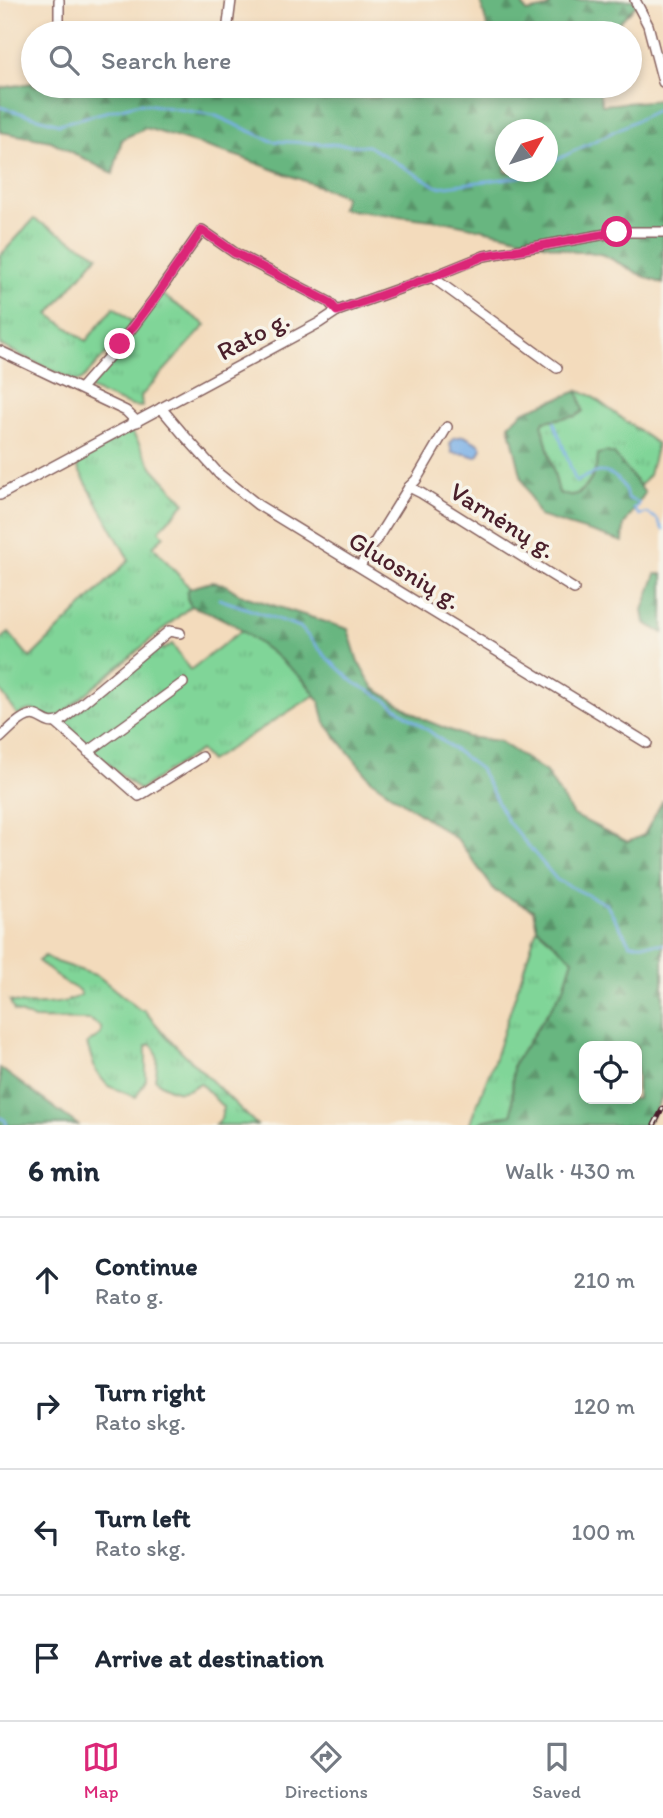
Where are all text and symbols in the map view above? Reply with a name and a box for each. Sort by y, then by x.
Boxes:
search box [21,21,642,98]
icon: search [45,41,83,79]
text: Search here [101,44,231,76]
north arrow [495,119,558,182]
route start [601,216,632,247]
street label: Rato g. [211,303,295,367]
route end [104,328,135,359]
street label: Varnėnų g. [444,475,562,565]
street label: Gluosnių g. [343,524,467,616]
map controls [579,1041,642,1104]
button: locate [579,1041,642,1104]
text: 6 min [28,1152,100,1189]
text: Walk · 430 m [505,1157,635,1185]
text: Continue [95,1250,198,1282]
icon: ahead [28,1261,66,1299]
text: 210 m [574,1266,635,1294]
text: Rato g. [95,1282,164,1310]
text: Turn right [95,1376,206,1408]
icon: right [28,1387,66,1425]
text: 120 m [574,1392,635,1420]
text: Rato skg. [95,1408,186,1436]
text: Turn left [95,1502,191,1534]
icon: left [28,1513,66,1551]
text: 100 m [571,1518,635,1546]
text: Rato skg. [95,1534,186,1562]
icon: arrive [28,1639,66,1677]
text: Arrive at destination [95,1642,324,1674]
tab: Map [82,1738,120,1803]
tab: Directions [284,1738,368,1803]
tab: Saved [532,1738,581,1803]

